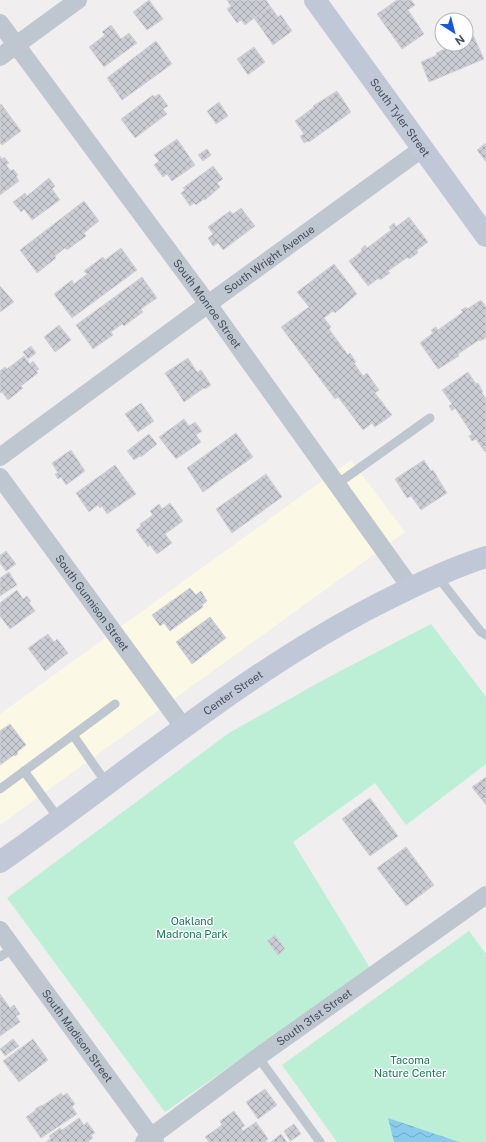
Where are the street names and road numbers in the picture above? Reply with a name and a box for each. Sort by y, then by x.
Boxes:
street label: South Tyler Street [368,76,432,159]
street label: South Wright Avenue [222,223,317,296]
street label: South Monroe Street [171,257,244,351]
street label: South Gunnison Street [53,552,131,653]
street label: Center Street [201,668,265,717]
street label: South 31st Street [274,986,354,1048]
street label: South Madison Street [40,987,115,1084]

